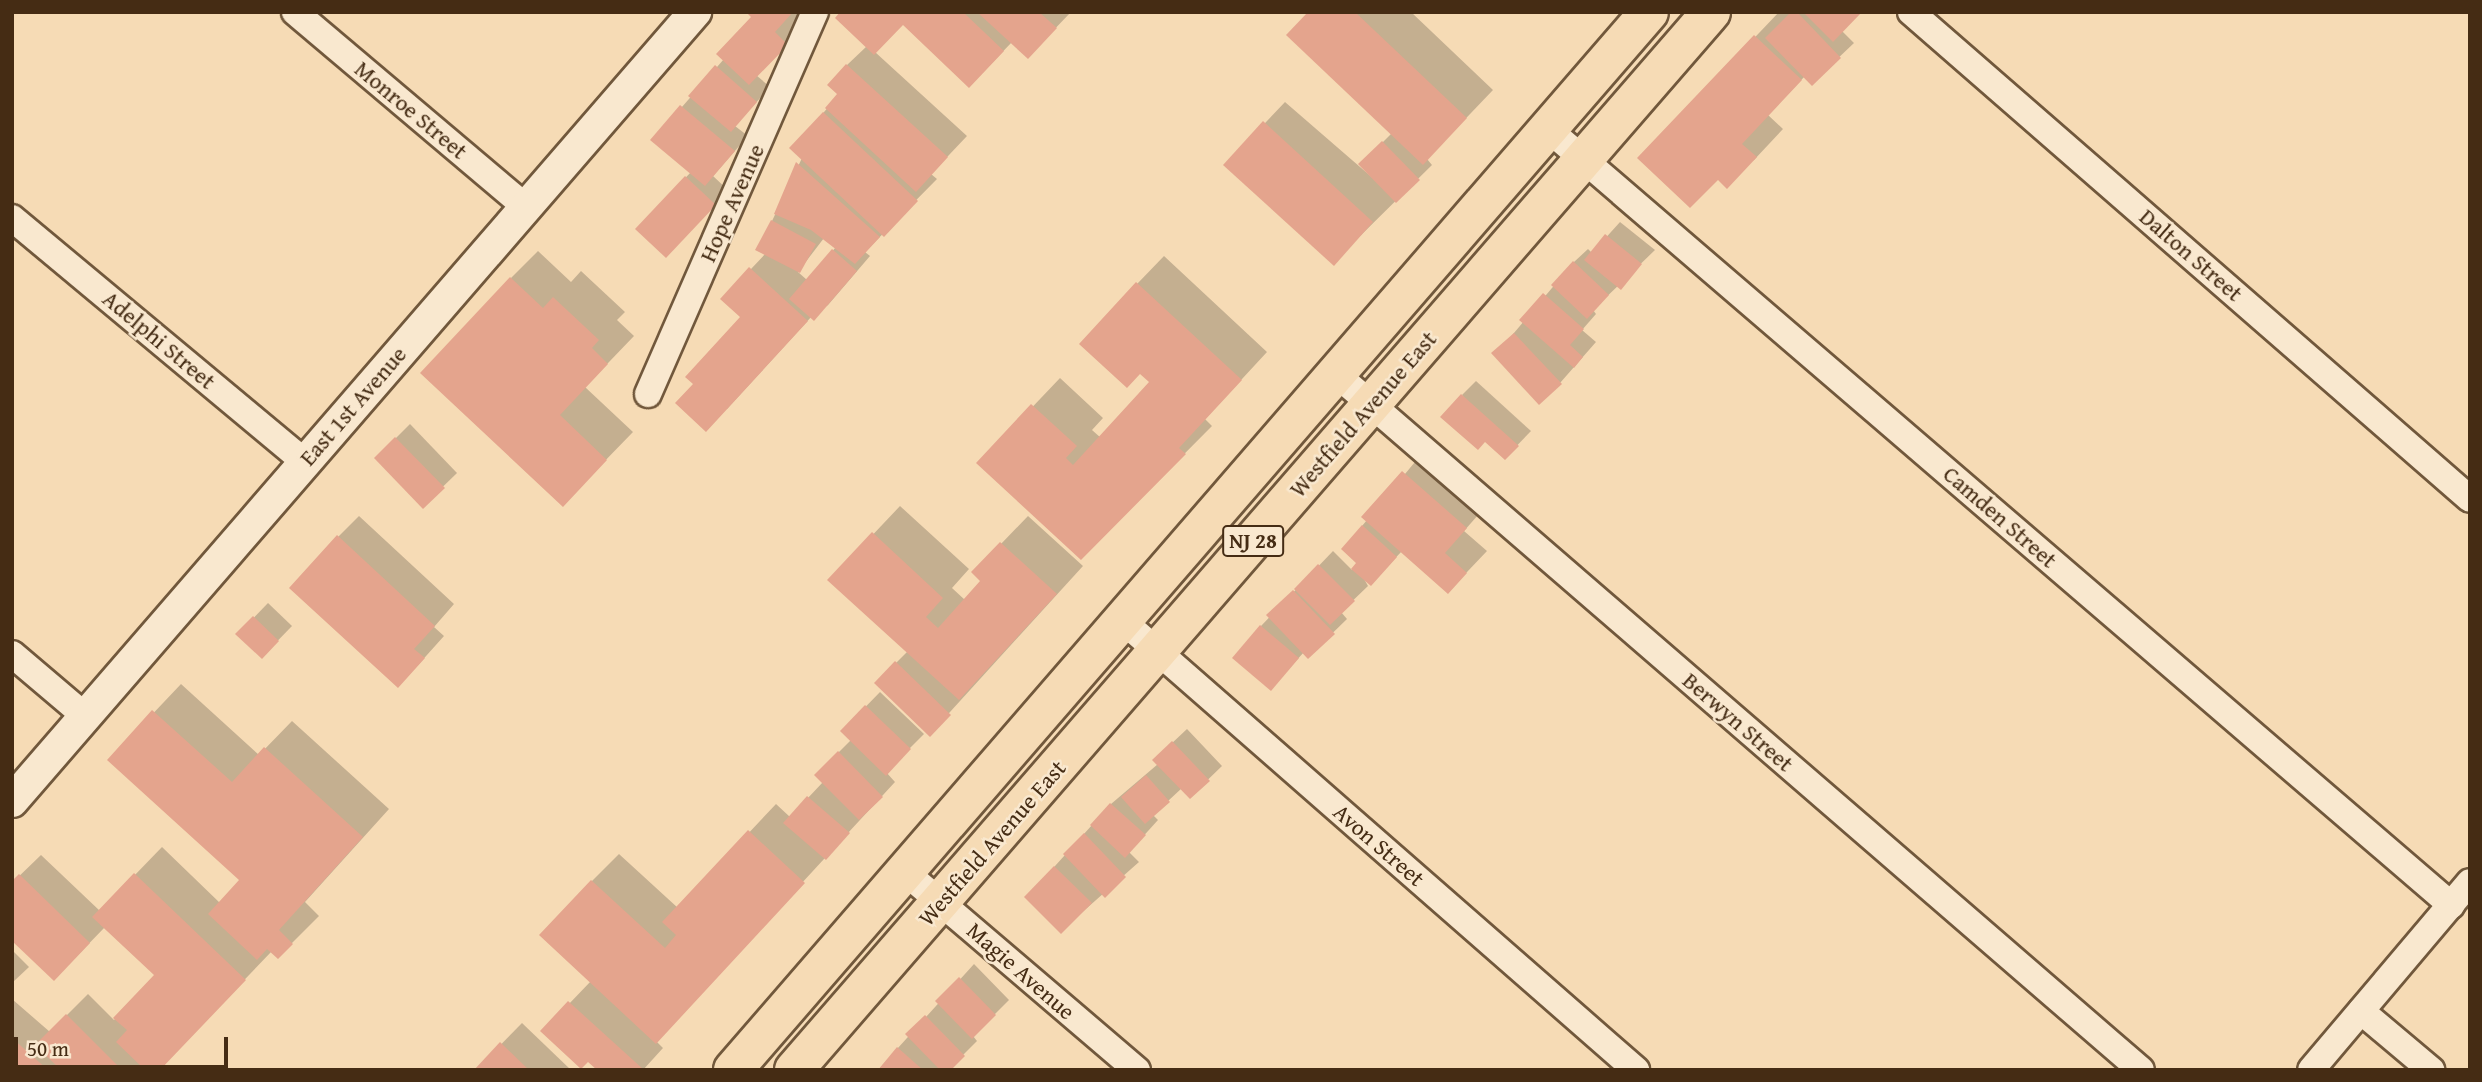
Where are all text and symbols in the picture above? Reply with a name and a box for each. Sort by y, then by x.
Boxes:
street label: Monroe Street [349,55,473,165]
street label: Hope Avenue [694,140,770,266]
street label: Dalton Street [2134,203,2248,307]
street label: Adelphi Street [97,285,221,395]
street label: Westfield Avenue East [1283,325,1443,503]
street label: East 1st Avenue [294,341,412,471]
street label: Camden Street [1938,460,2062,574]
road number: NJ 28 [1222,524,1284,558]
street label: Berwyn Street [1677,667,1799,777]
street label: Westfield Avenue East [912,754,1072,932]
street label: Avon Street [1328,798,1430,892]
street label: Magie Avenue [961,917,1081,1025]
scale bar [18,1023,231,1066]
text: 50 m [27,1033,69,1064]

